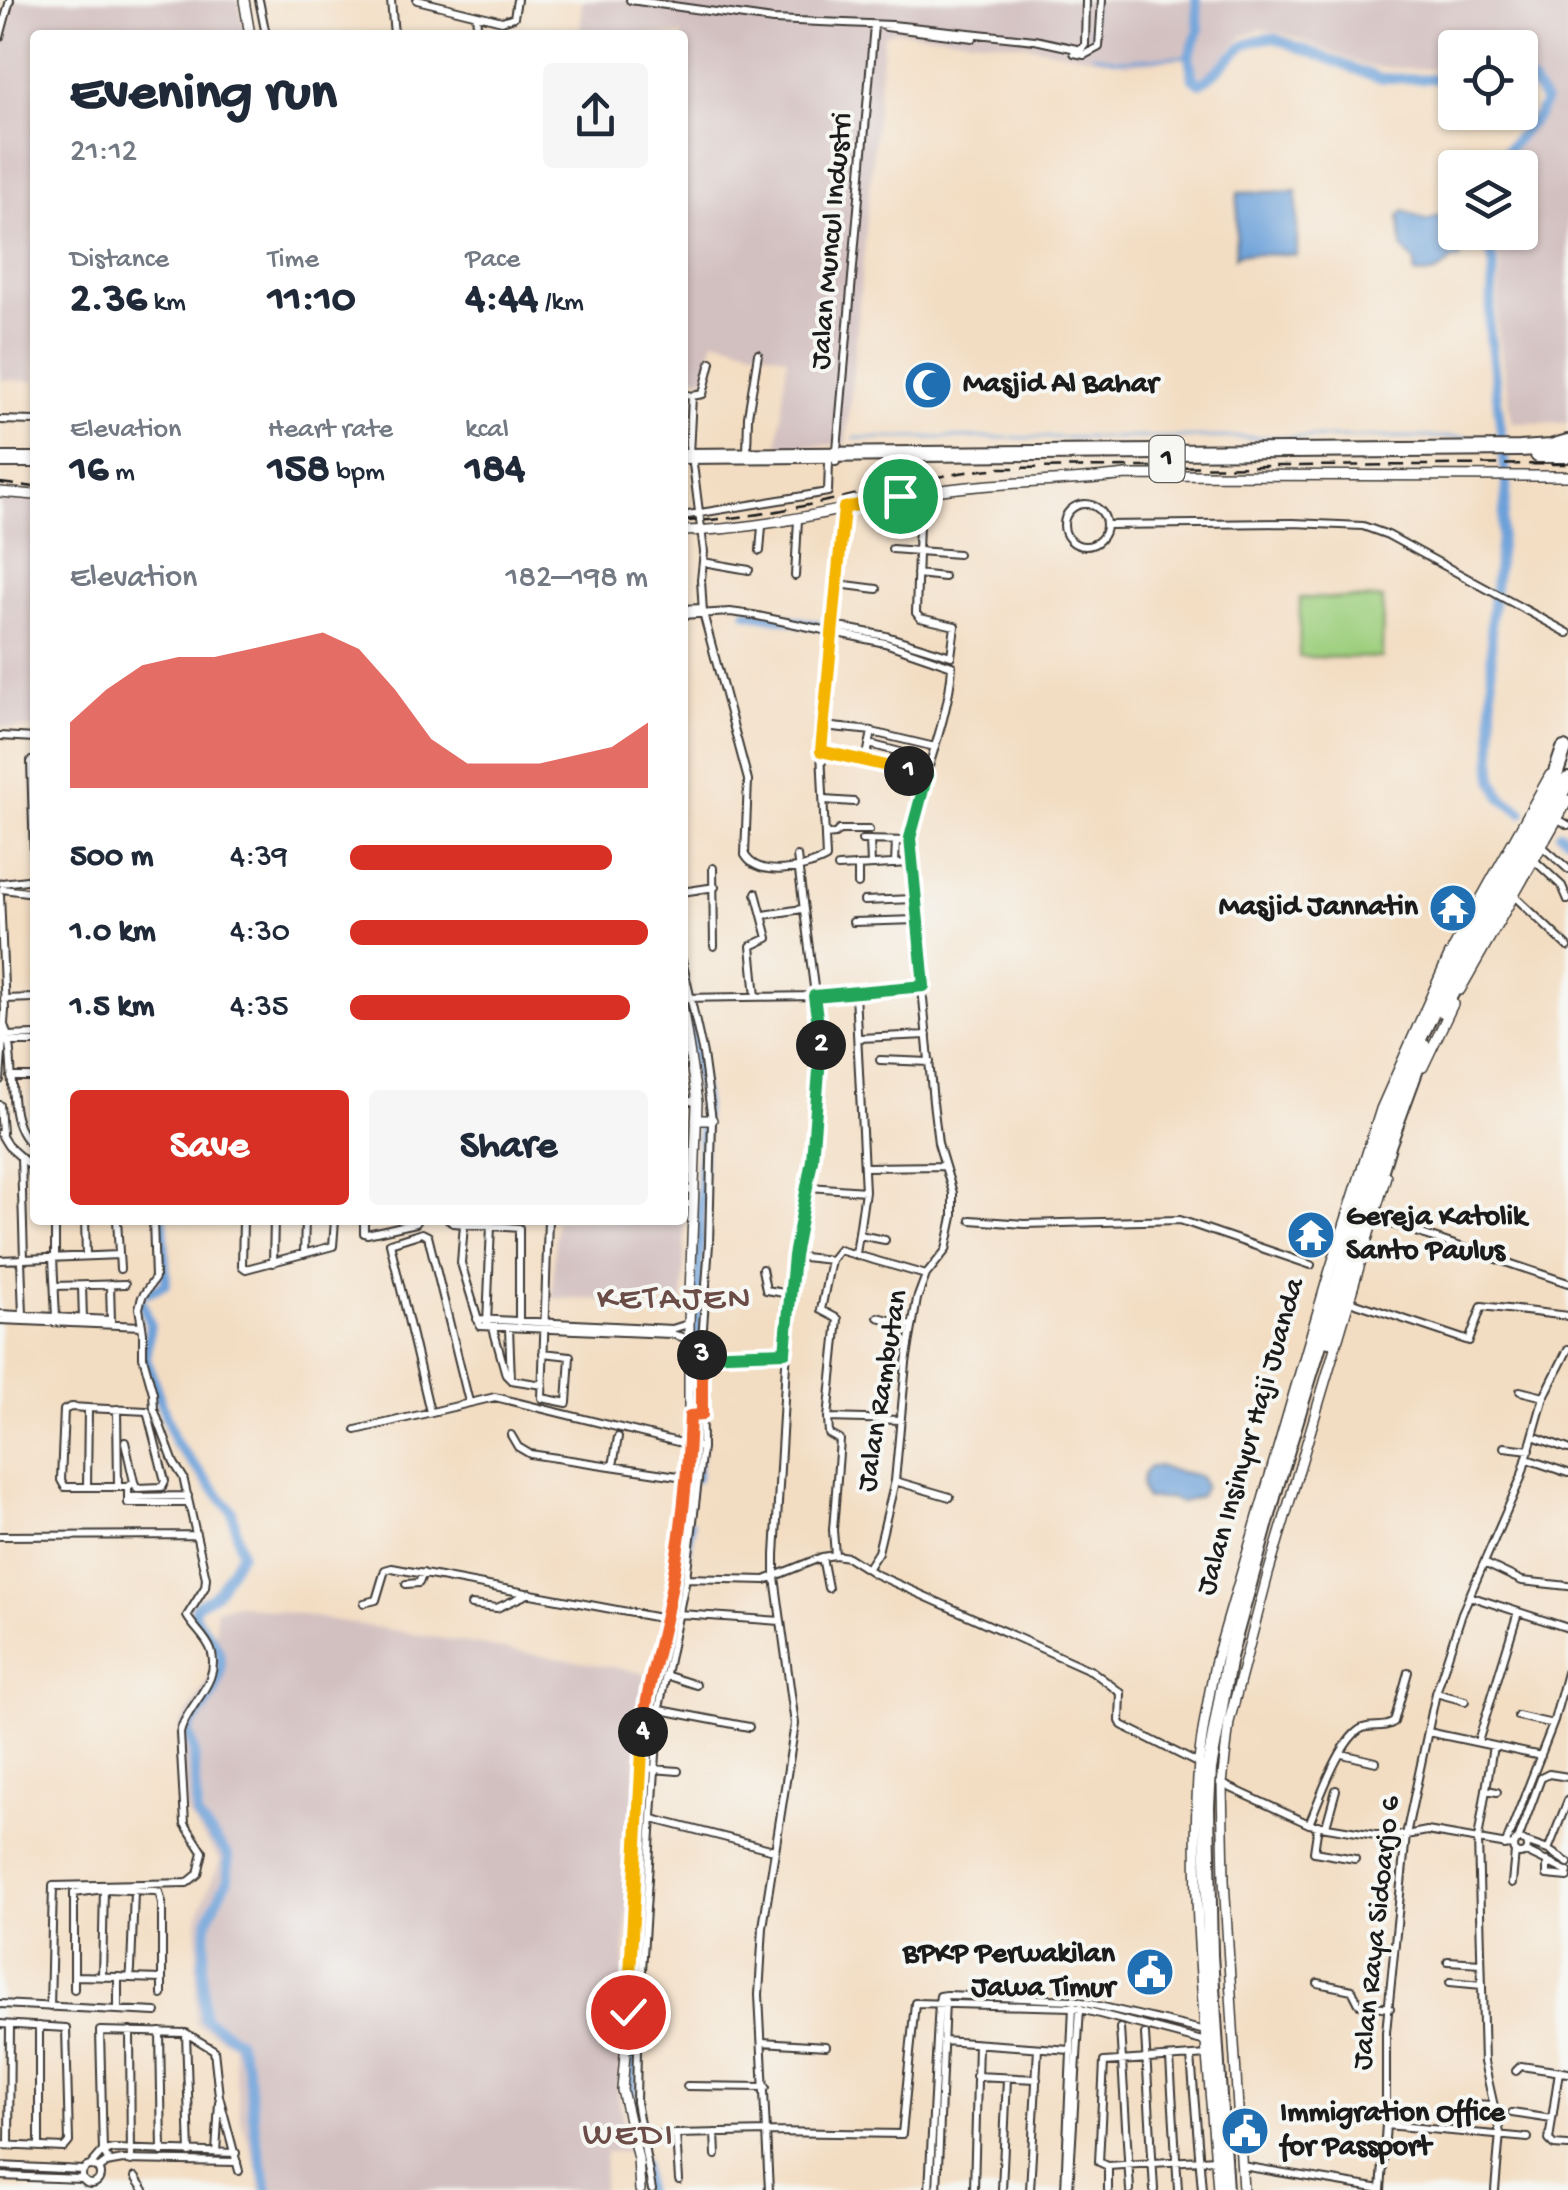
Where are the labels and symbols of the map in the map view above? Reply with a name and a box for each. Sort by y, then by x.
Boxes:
street label: Jalan Muncul Industri [804,111,862,371]
mosque icon: Masjid Al Bahar [902,359,954,411]
place label: Masjid Al Bahar [963,368,1162,403]
road number: 1 [1150,436,1184,482]
pin [858,454,943,539]
pin: 1 [884,746,934,796]
temple icon: Masjid Jannatin [1427,882,1479,934]
place label: Masjid Jannatin [1219,891,1419,926]
pin: 2 [796,1020,846,1070]
place label: Gereja Katolik Santo Paulus [1346,1201,1530,1270]
temple icon: Gereja Katolik Santo Paulus [1285,1209,1337,1261]
street label: Jalan Insinyur Haji Juanda [1190,1273,1314,1600]
district label: KETAJEN [597,1280,753,1321]
street label: Jalan Rambutan [851,1288,917,1494]
pin: 3 [677,1330,727,1380]
pin: 4 [618,1707,668,1757]
street label: Jalan Raya Sidoarjo 6 [1346,1793,1410,2072]
place label: BPKP Perwakilan Jawa Timur [902,1938,1118,2007]
public building icon: BPKP Perwakilan Jawa Timur [1124,1946,1176,1998]
pin [586,1970,671,2055]
place label: Immigration Office for Passport [1278,2097,1506,2166]
public building icon: Immigration Office for Passport [1219,2105,1271,2157]
district label: WEDI [583,2116,675,2157]

